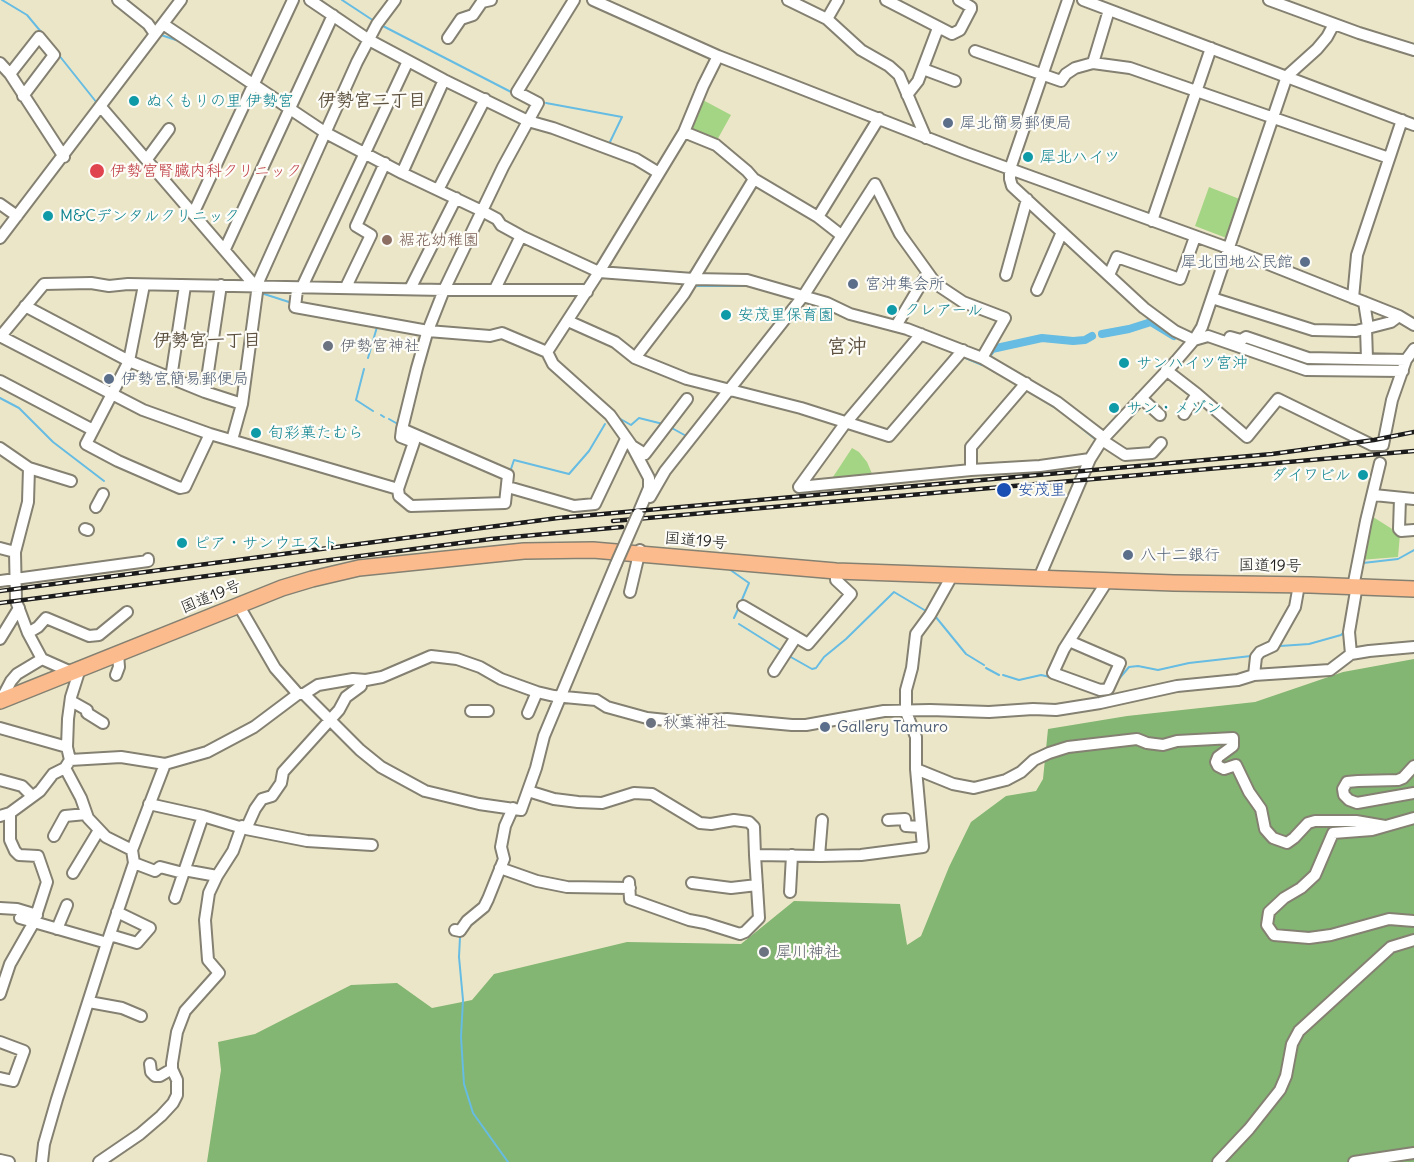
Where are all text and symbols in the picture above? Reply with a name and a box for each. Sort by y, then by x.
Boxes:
district label: 伊勢宮二丁目 [318,90,426,112]
place label: ぬくもりの里 伊勢宮 [146,91,294,111]
marker: ぬくもりの里 伊勢宮 [127,94,141,108]
place label: 犀北簡易郵便局 [960,113,1072,133]
marker: 犀北簡易郵便局 [941,116,955,130]
place label: 犀北ハイツ [1040,147,1120,167]
marker: 犀北ハイツ [1021,150,1035,164]
place label: 伊勢宮腎臓内科クリニック [110,161,302,181]
marker: 伊勢宮腎臓内科クリニック [88,162,106,180]
place label: M&Cデンタルクリニック [60,206,240,226]
marker: M&Cデンタルクリニック [41,209,55,223]
place label: 裾花幼稚園 [399,230,479,250]
marker: 裾花幼稚園 [380,233,394,247]
place label: 犀北団地公民館 [1181,252,1293,272]
marker: 犀北団地公民館 [1298,255,1312,269]
place label: 宮沖集会所 [865,274,945,294]
marker: 宮沖集会所 [846,277,860,291]
place label: クレアール [904,300,983,320]
marker: クレアール [885,303,899,317]
place label: 安茂里保育園 [738,305,834,325]
marker: 安茂里保育園 [719,308,733,322]
district label: 伊勢宮一丁目 [153,330,261,352]
district label: 宮沖 [827,335,867,359]
place label: 伊勢宮神社 [340,336,420,356]
marker: 伊勢宮神社 [321,339,335,353]
place label: サンハイツ宮沖 [1136,353,1248,373]
marker: サンハイツ宮沖 [1117,356,1131,370]
place label: 伊勢宮簡易郵便局 [121,369,249,389]
marker: 伊勢宮簡易郵便局 [102,372,116,386]
place label: サン・メゾン [1126,398,1222,418]
marker: サン・メゾン [1107,401,1121,415]
place label: 旬彩菓たむら [268,423,364,443]
marker: 旬彩菓たむら [249,426,263,440]
place label: ダイワビル [1271,465,1351,485]
marker: ダイワビル [1356,468,1370,482]
place label: 安茂里 [1018,480,1066,500]
marker: 安茂里 [995,481,1013,499]
street label: 国道19号 [664,529,728,553]
place label: ピア・サンウエスト [194,533,338,553]
marker: ピア・サンウエスト [175,536,189,550]
place label: 八十二銀行 [1140,545,1220,565]
marker: 八十二銀行 [1121,548,1135,562]
street label: 国道19号 [1238,556,1302,576]
street label: 国道19号 [178,576,244,618]
place label: 秋葉神社 [663,713,727,733]
marker: 秋葉神社 [644,716,658,730]
place label: Gallery Tamuro [837,717,948,737]
marker: Gallery Tamuro [818,720,832,734]
place label: 犀川神社 [776,942,840,962]
marker: 犀川神社 [757,945,771,959]

